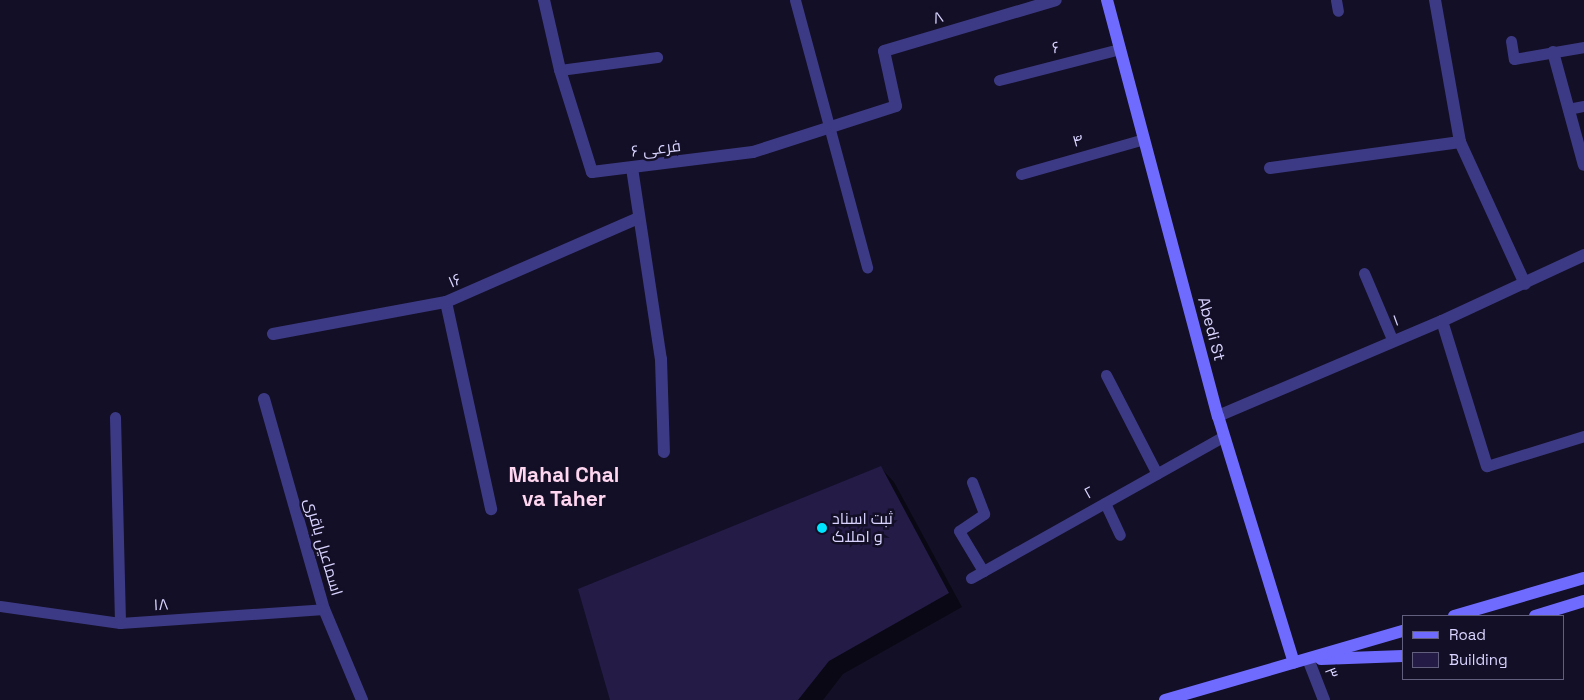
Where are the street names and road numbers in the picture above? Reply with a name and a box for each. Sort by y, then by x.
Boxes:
street label: ۸ [930,7,946,29]
street label: ۶ [1050,38,1062,58]
street label: ۴ [1070,130,1086,152]
street label: فرعی ۶ [630,136,682,162]
street label: ۱۶ [445,270,465,292]
street label: Abedi St [1193,295,1229,363]
street label: ۱ [1390,311,1402,331]
street label: ۲ [1081,483,1097,503]
street label: اسماعیل باقری [300,496,346,598]
street label: ۱۸ [153,595,169,615]
street label: ۳ [1320,665,1342,681]

